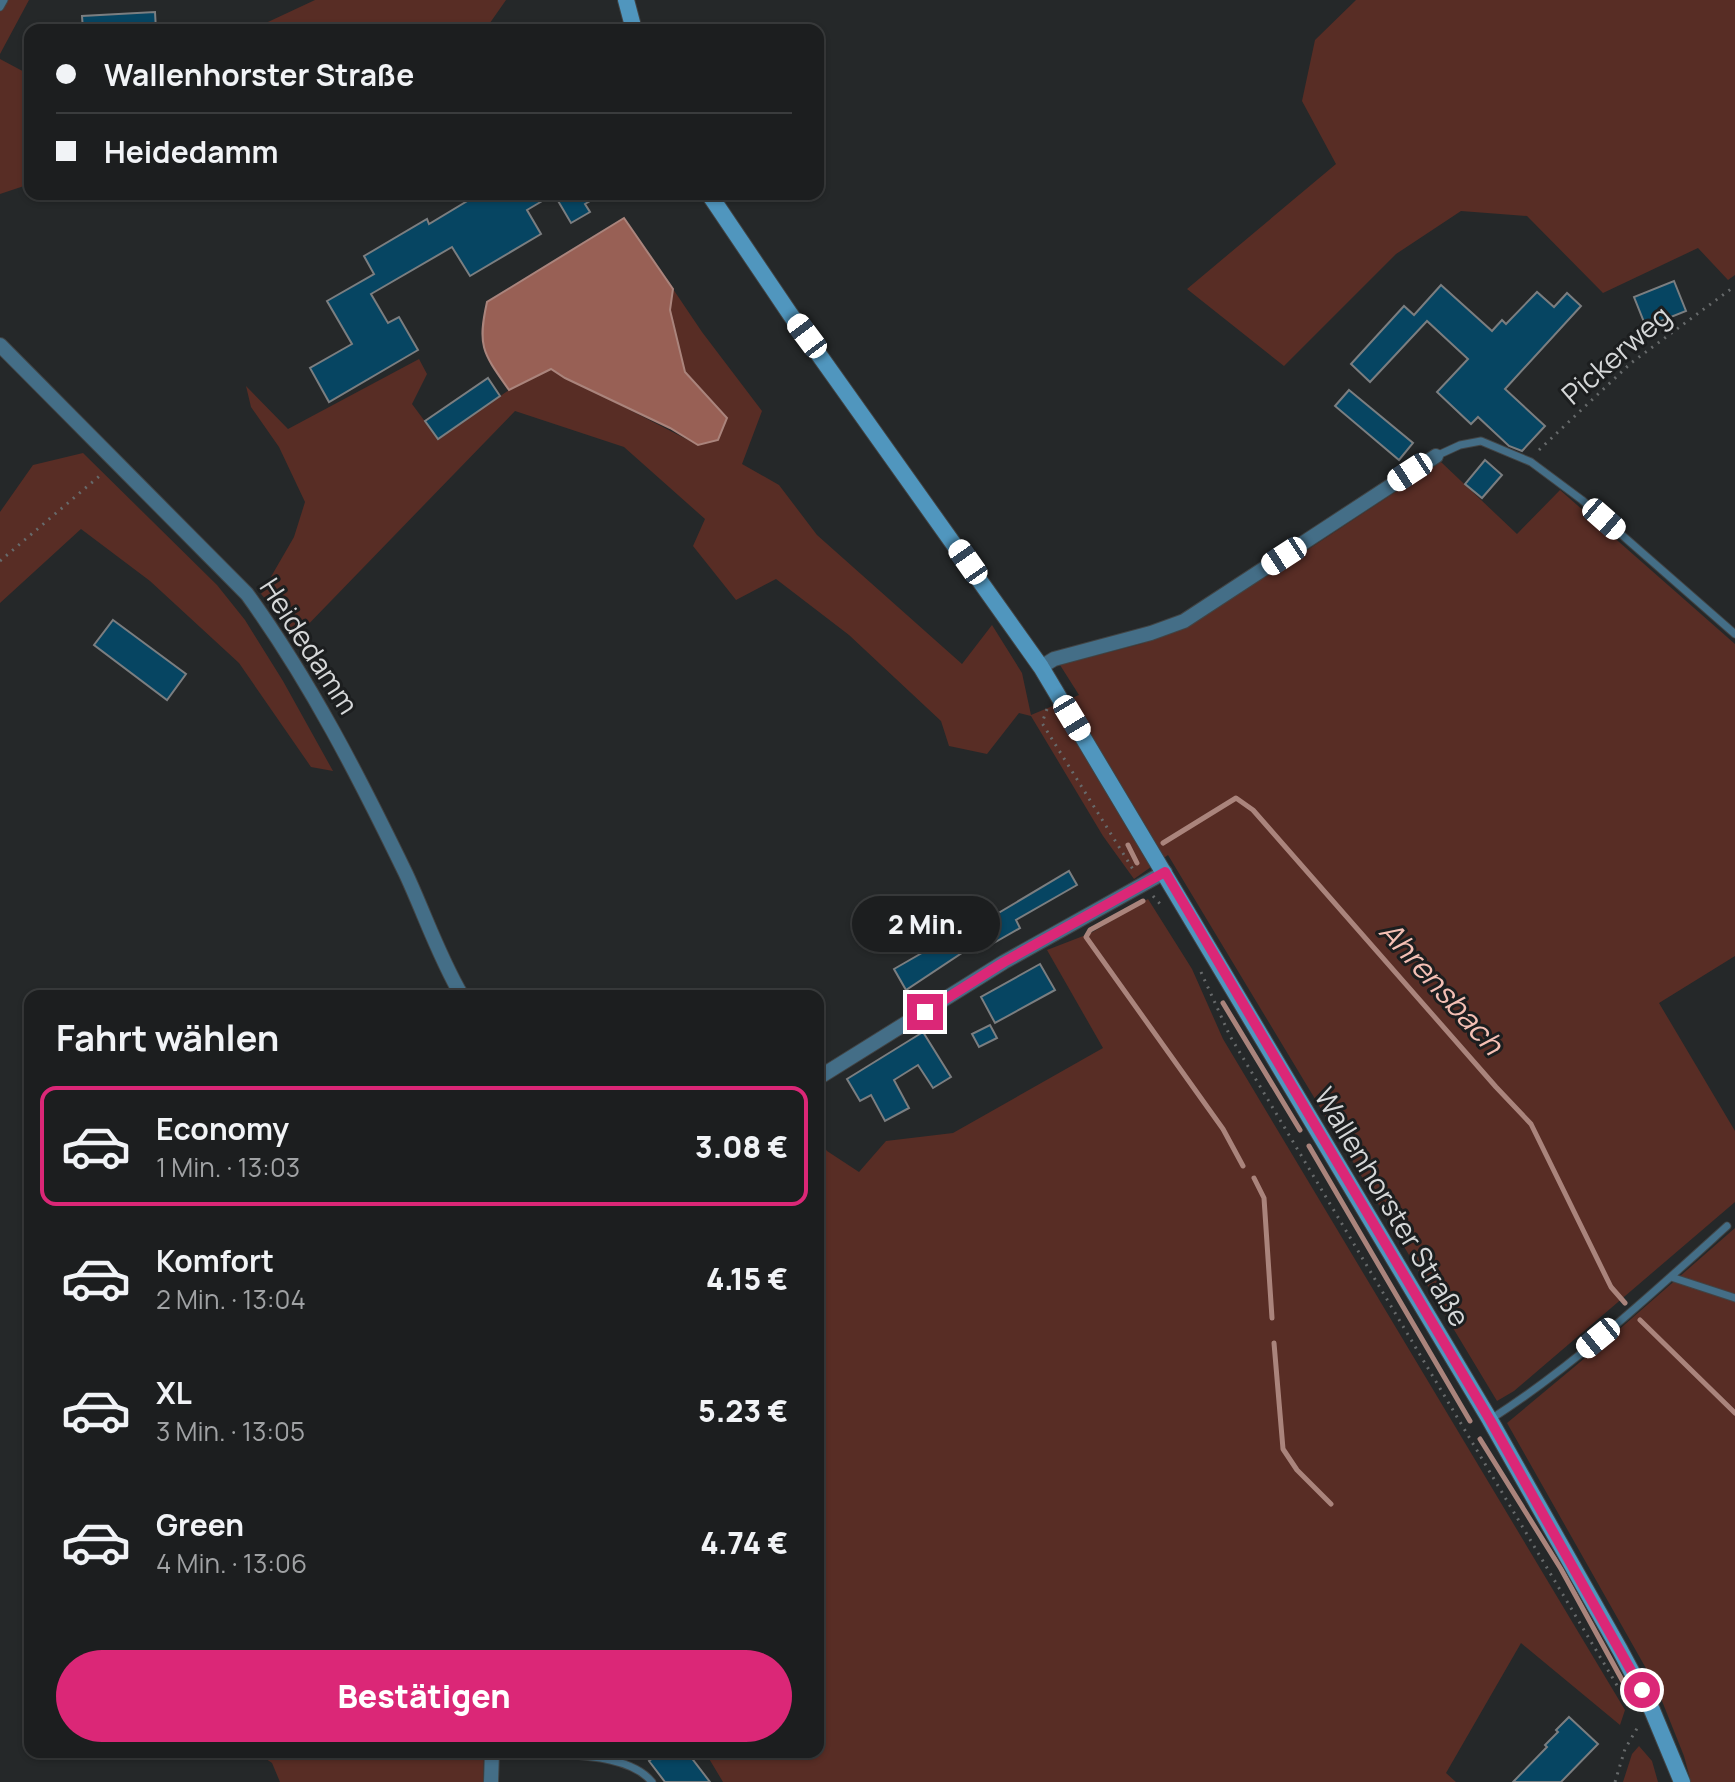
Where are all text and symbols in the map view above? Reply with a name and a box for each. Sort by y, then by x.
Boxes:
text: Wallenhorster Straße [104,54,414,95]
text: Heidedamm [104,131,278,172]
street label: Pickerweg [1553,296,1678,412]
car [783,310,831,362]
car [1383,449,1437,495]
car [1578,494,1630,544]
car [1257,533,1311,579]
car [944,535,992,589]
street label: Heidedamm [252,570,368,721]
car [1049,691,1095,745]
callout: 2 Min. [851,896,999,952]
text: 2 Min. [888,906,964,942]
water label: Ahrensbach [1371,911,1514,1064]
route end [907,994,943,1030]
text: Fahrt wählen [56,1013,279,1062]
street label: Wallenhorster Straße [1306,1080,1479,1333]
text: Economy [156,1108,289,1149]
icon: car [60,1110,132,1182]
text: 3.08 € [695,1126,788,1167]
text: 1 Min. · 13:03 [156,1149,300,1185]
text: Komfort [156,1240,274,1281]
icon: car [60,1242,132,1314]
text: 4.15 € [706,1258,788,1299]
text: 2 Min. · 13:04 [156,1281,306,1317]
car [1572,1314,1624,1362]
text: XL [156,1372,192,1413]
icon: car [60,1374,132,1446]
text: 5.23 € [698,1390,788,1431]
text: 3 Min. · 13:05 [156,1413,305,1449]
text: Green [156,1504,244,1545]
icon: car [60,1506,132,1578]
text: 4.74 € [700,1522,788,1563]
text: 4 Min. · 13:06 [156,1545,307,1581]
button: Bestätigen [56,1650,792,1742]
route start [1624,1672,1660,1708]

